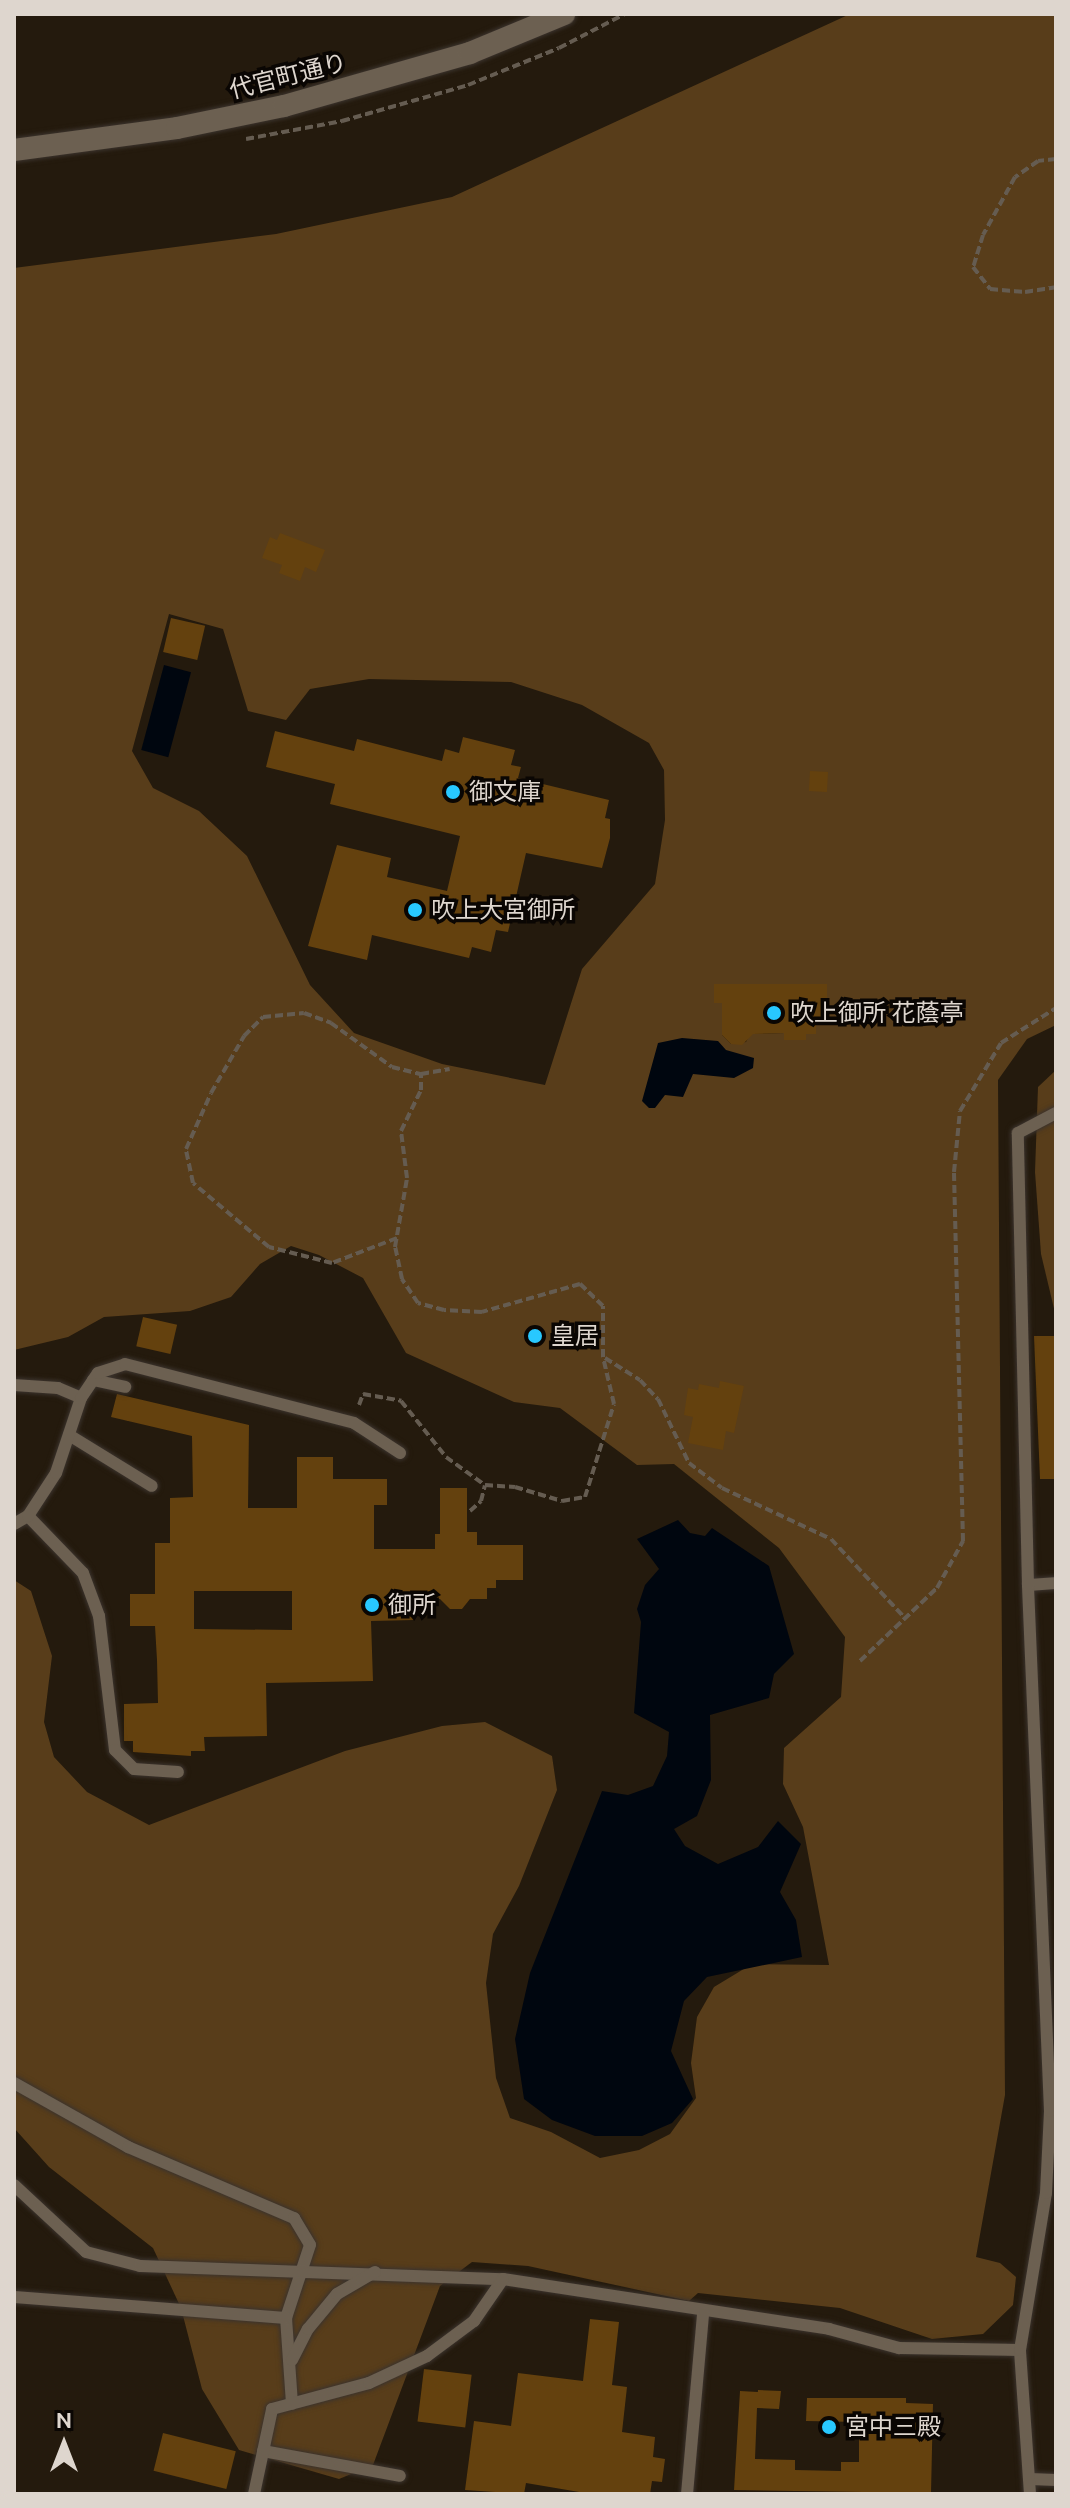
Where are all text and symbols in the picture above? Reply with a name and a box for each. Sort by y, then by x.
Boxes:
street label: 代官町通り [226,48,350,104]
place label: 御文庫 [469,778,541,806]
marker: 御文庫 [444,783,462,801]
place label: 吹上大宮御所 [431,896,575,924]
marker: 吹上大宮御所 [406,901,424,919]
place label: 吹上御所 花蔭亭 [790,999,963,1027]
marker: 吹上御所 花蔭亭 [765,1004,783,1022]
place label: 皇居 [551,1322,599,1350]
marker: 皇居 [526,1327,544,1345]
place label: 御所 [388,1591,436,1619]
marker: 御所 [363,1596,381,1614]
north arrow [24,2404,104,2484]
text: N [56,2407,72,2432]
place label: 宮中三殿 [845,2413,941,2441]
marker: 宮中三殿 [820,2418,838,2436]

